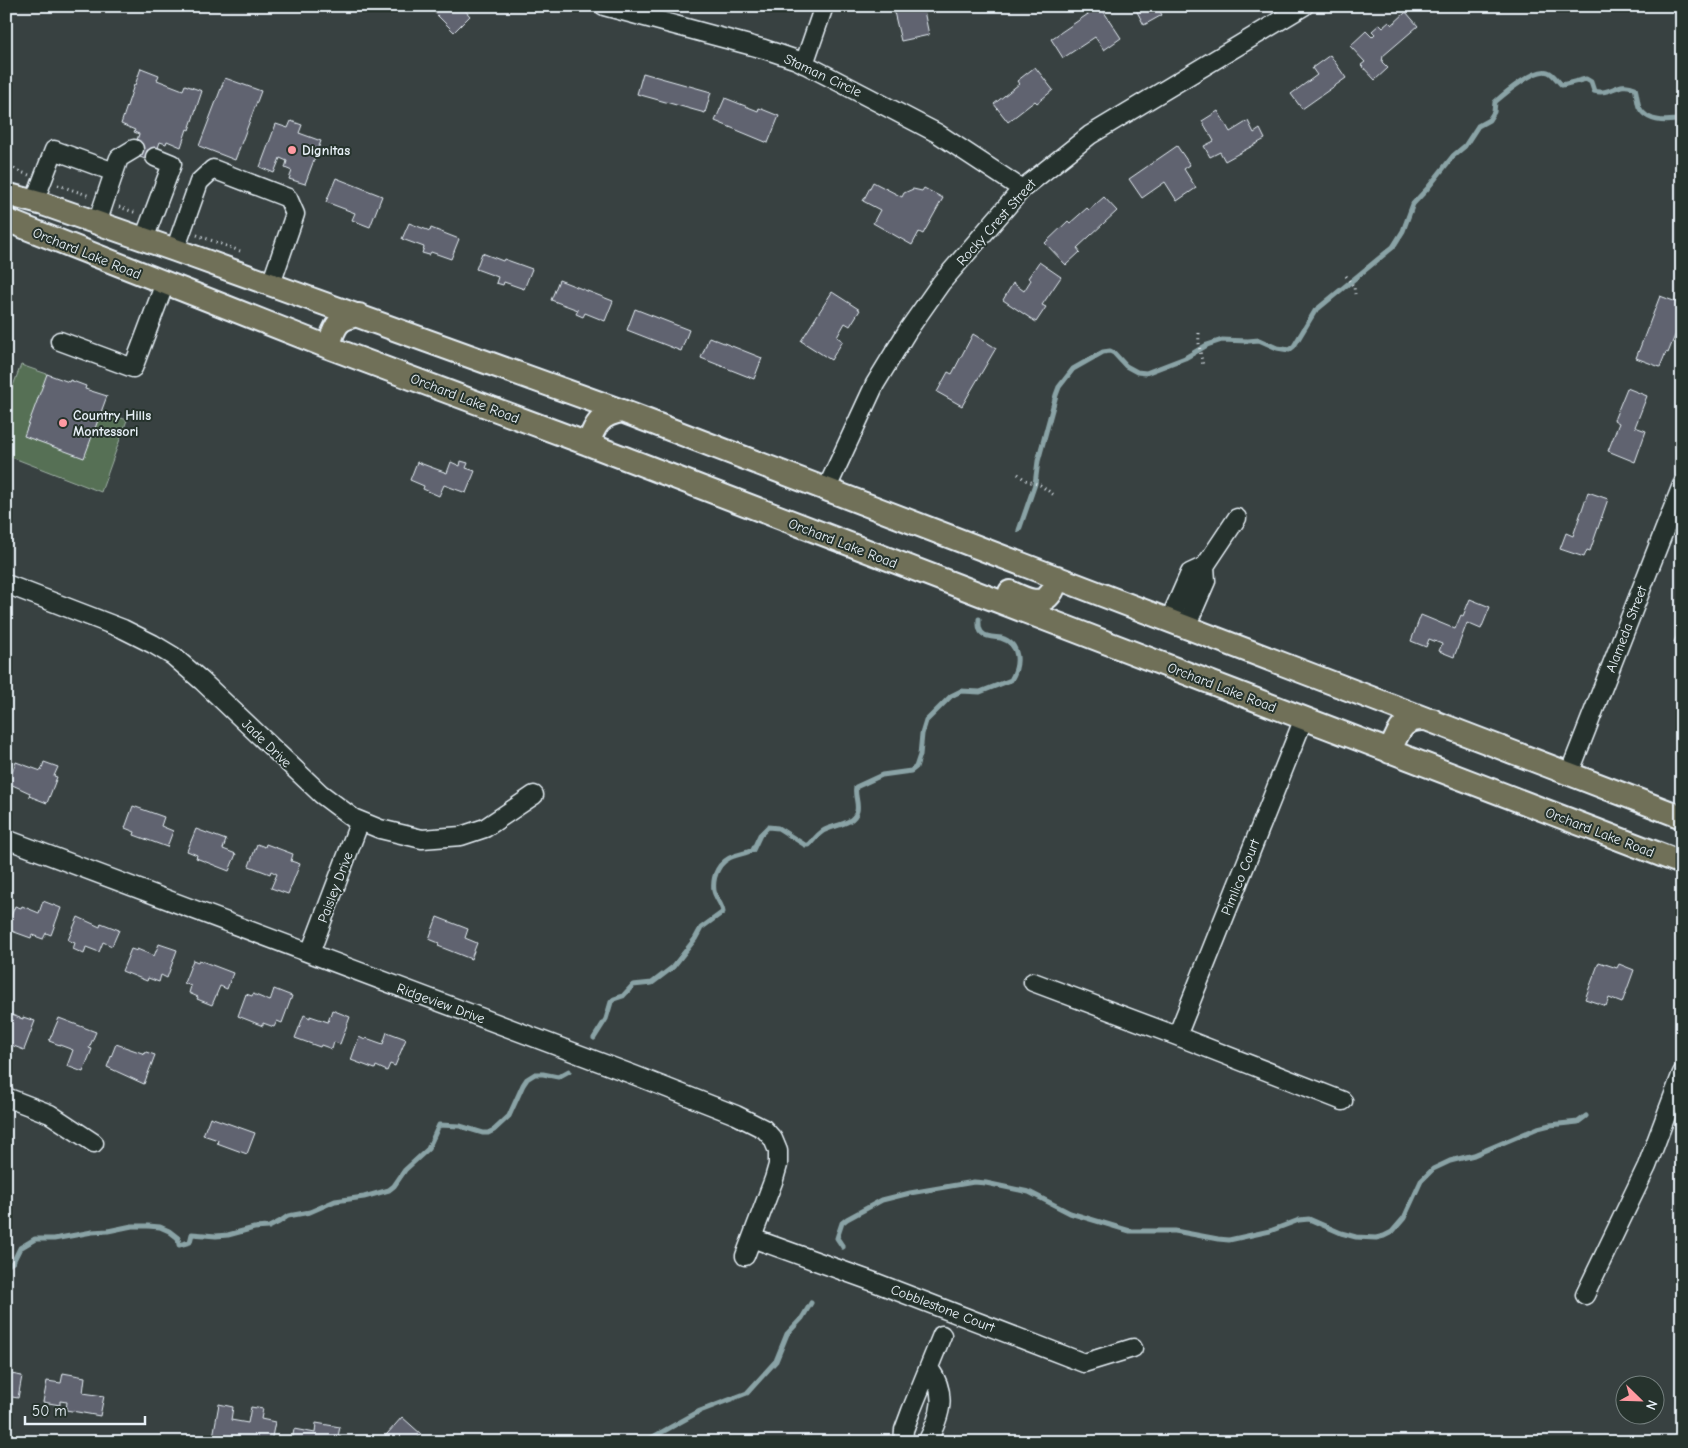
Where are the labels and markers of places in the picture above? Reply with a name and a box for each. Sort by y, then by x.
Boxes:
place label: Dignitas [302,142,350,159]
marker: Dignitas [286,144,298,156]
place label: Country Hills Montessori [73,407,151,440]
marker: Country Hills Montessori [57,417,69,429]

